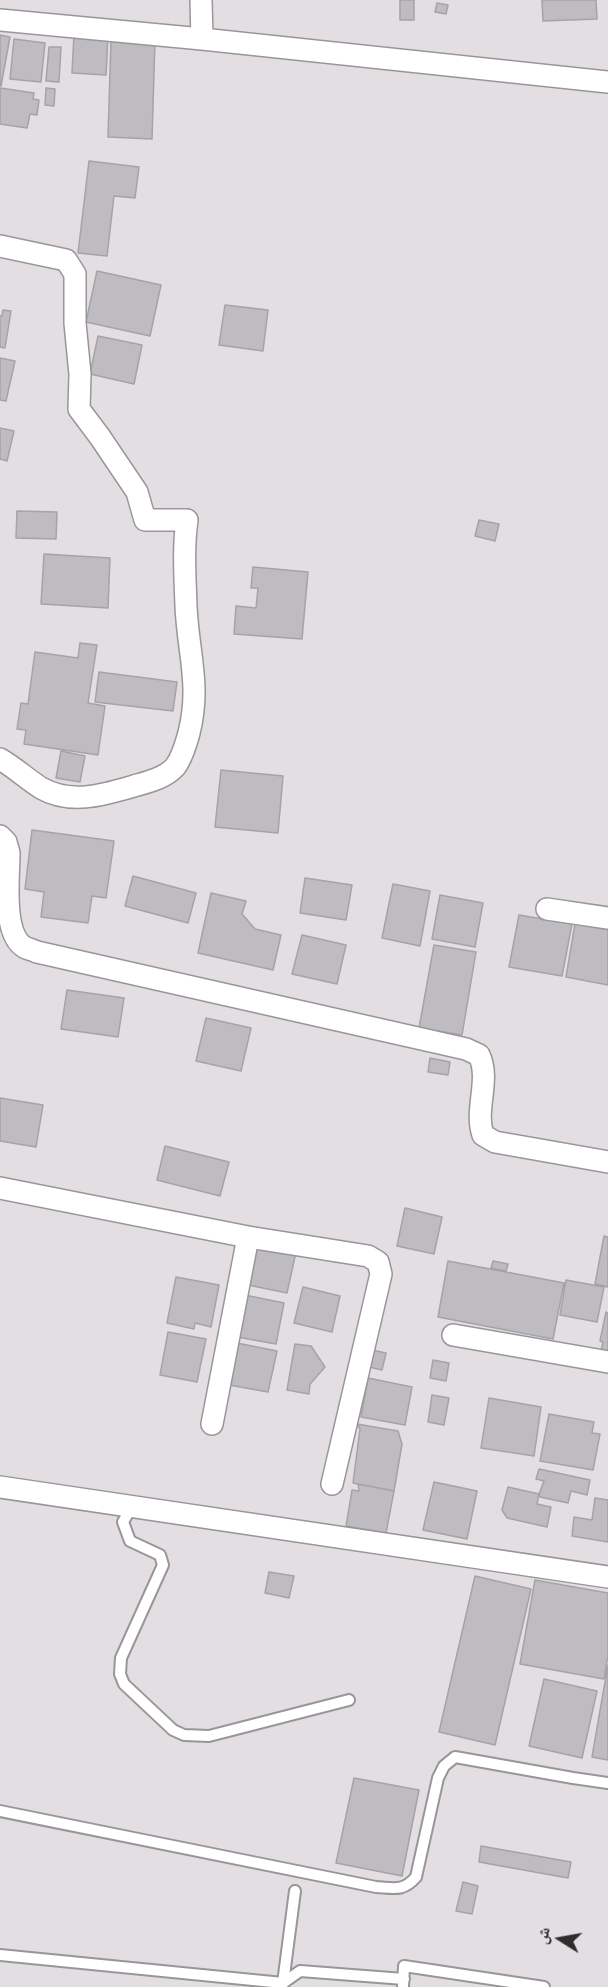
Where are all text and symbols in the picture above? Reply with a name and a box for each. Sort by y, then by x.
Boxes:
north arrow [530,1909,590,1969]
text: ش [531,1925,553,1946]

